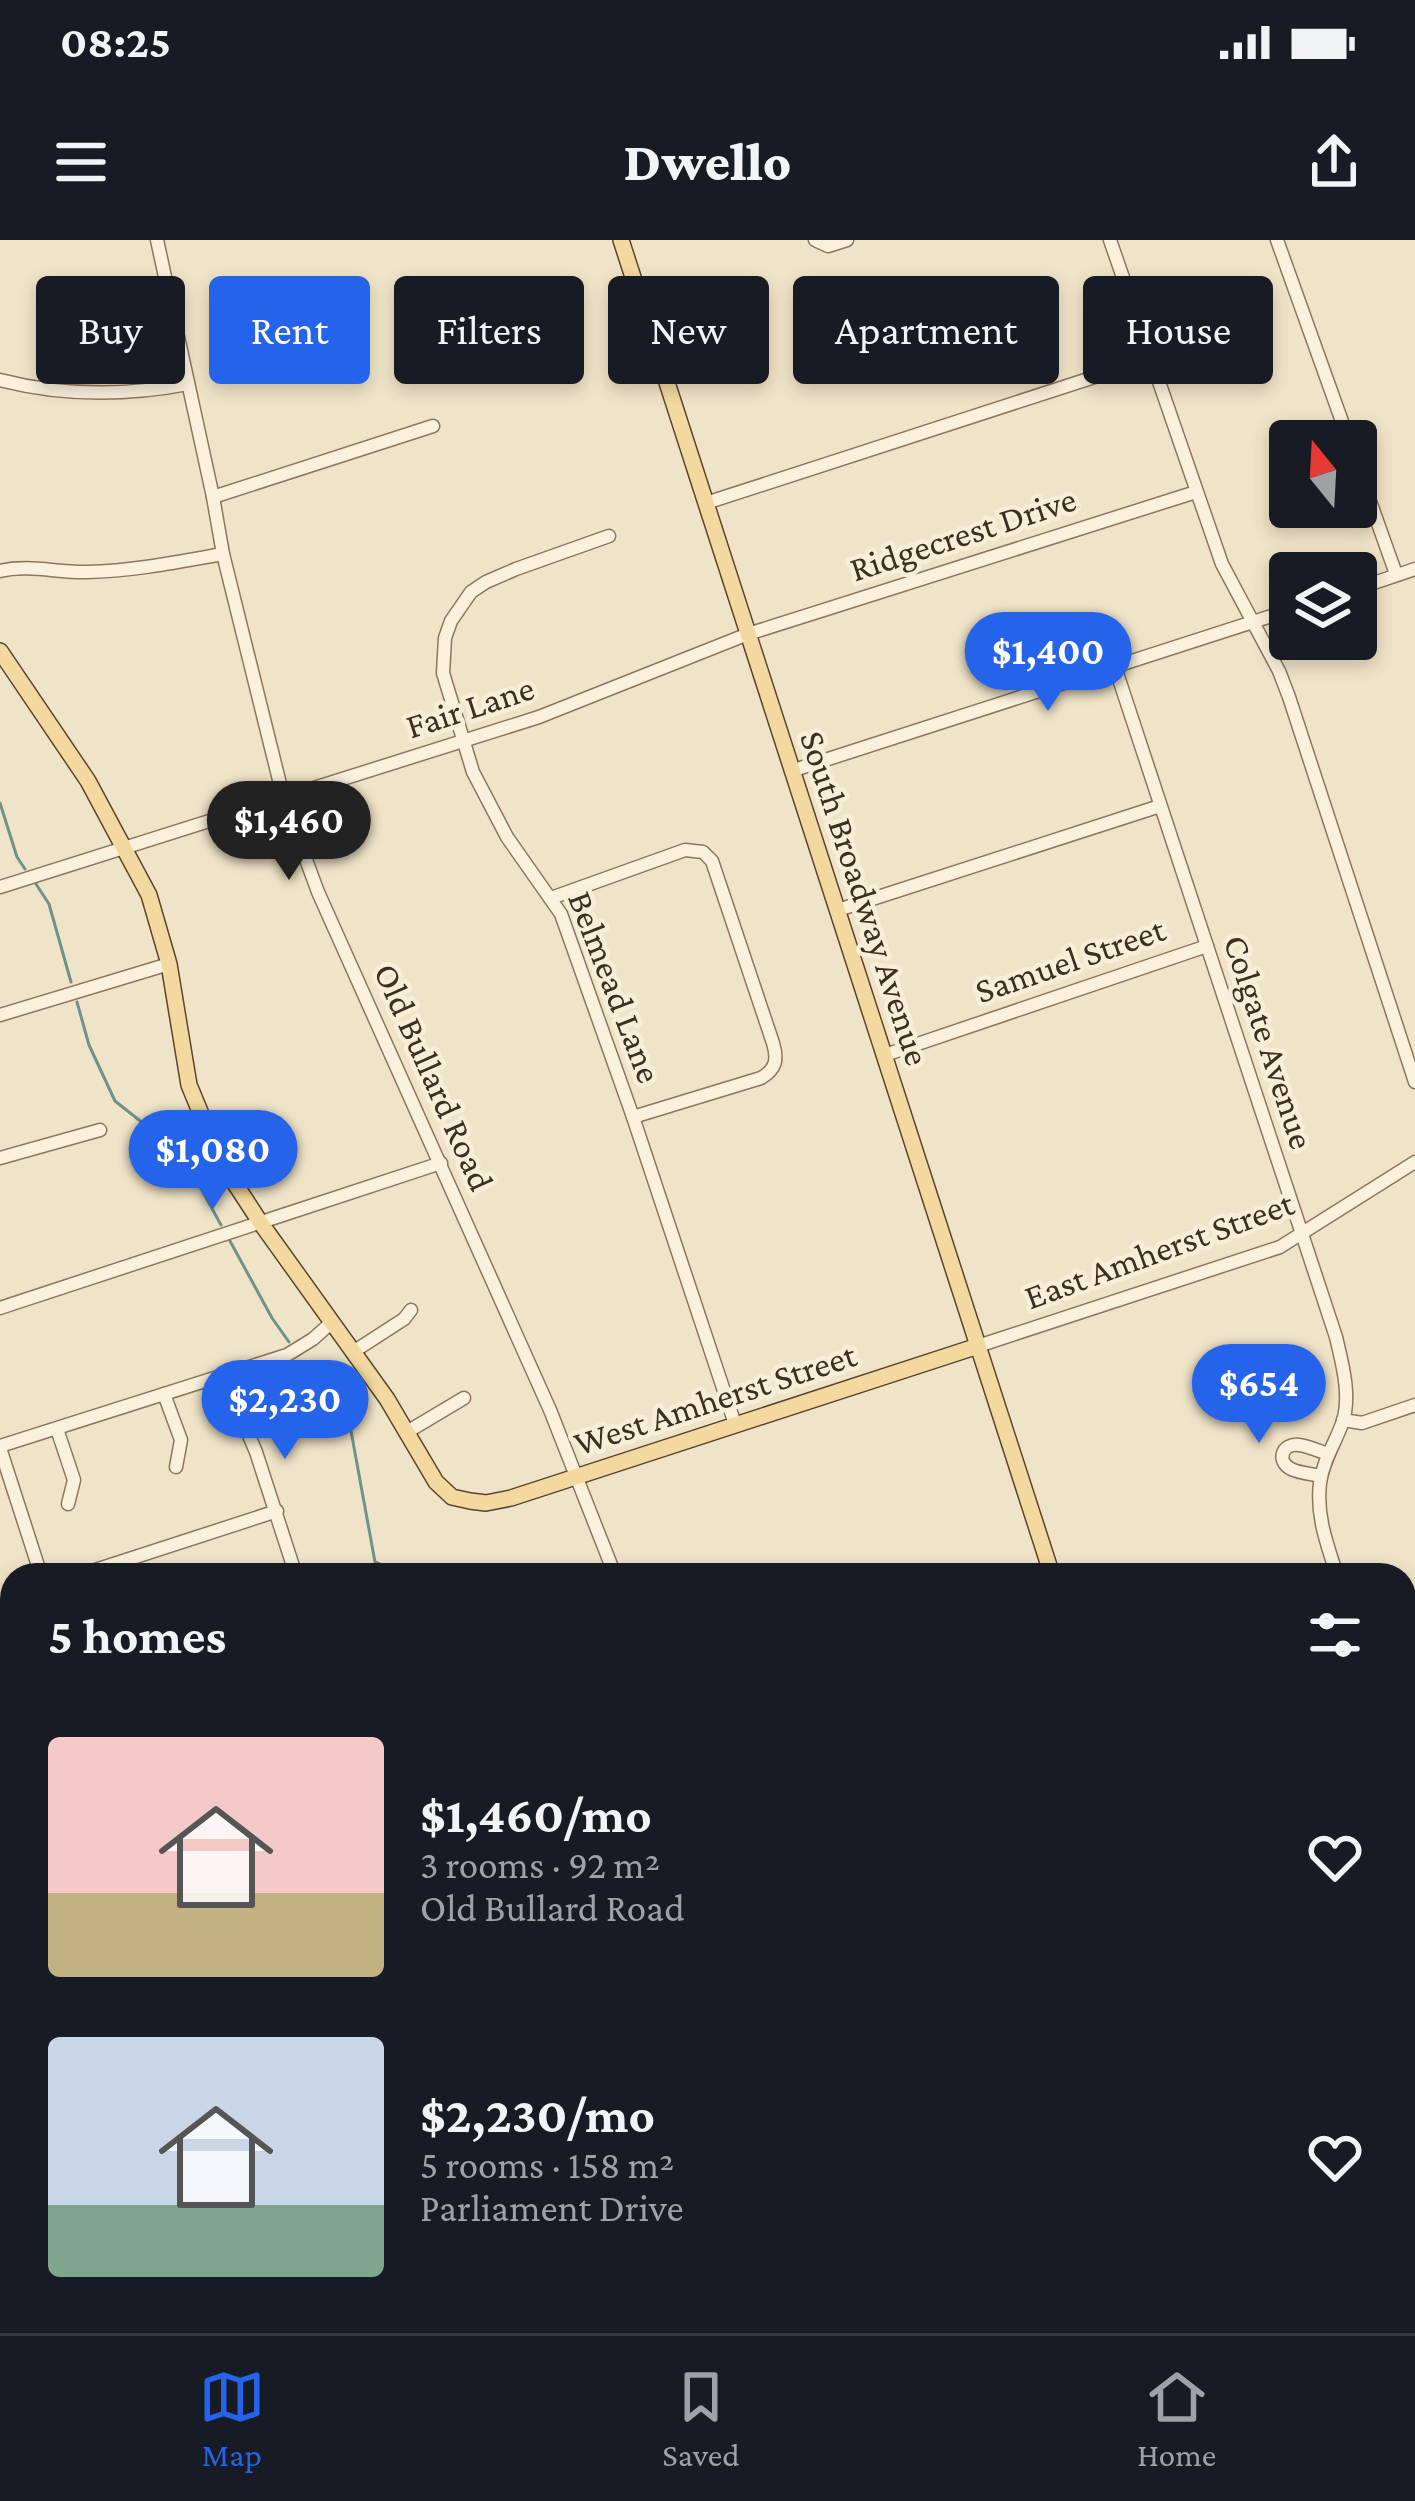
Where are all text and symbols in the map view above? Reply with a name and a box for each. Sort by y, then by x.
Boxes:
text: 08:25 [60,17,171,67]
icon: menu [48,129,114,195]
icon: share [1301,129,1367,195]
text: Dwello [624,132,791,192]
chip: Buy [36,276,185,384]
chip: Rent [209,276,370,384]
chip: Filters [394,276,584,384]
chip: New [608,276,769,384]
chip: Apartment [793,276,1059,384]
chip: House [1083,276,1273,384]
north arrow [1269,420,1377,528]
map controls [1269,420,1377,660]
street label: Ridgecrest Drive [845,479,1081,589]
button: layers [1269,552,1377,660]
pin: $1,400 [950,612,1146,714]
text: $1,400 [992,629,1104,672]
street label: Fair Lane [401,668,539,746]
street label: South Broadway Avenue [792,726,938,1070]
pin: $1,460 [191,781,387,883]
text: $1,460 [234,798,344,841]
street label: Belmead Lane [560,886,670,1088]
street label: Samuel Street [970,909,1171,1011]
street label: Colgate Avenue [1216,930,1322,1154]
street label: Old Bullard Road [366,957,502,1197]
pin: $1,080 [115,1110,311,1212]
text: $1,080 [156,1127,270,1170]
street label: East Amherst Street [1019,1182,1300,1317]
street label: West Amherst Street [569,1334,862,1464]
pin: $654 [1188,1344,1330,1446]
pin: $2,230 [187,1360,383,1462]
text: $654 [1219,1361,1299,1404]
text: $2,230 [229,1377,341,1420]
icon: filters [1302,1602,1368,1668]
text: 5 homes [48,1607,226,1664]
icon: home [144,1785,288,1929]
text: $1,460/mo [420,1786,652,1843]
icon: heart [1302,1824,1368,1890]
text: 3 rooms · 92 m² [420,1843,660,1886]
text: Old Bullard Road [420,1886,685,1929]
icon: home [144,2085,288,2229]
text: $2,230/mo [420,2086,655,2143]
icon: heart [1302,2124,1368,2190]
text: 5 rooms · 158 m² [420,2143,674,2186]
text: Parliament Drive [420,2186,684,2229]
tab: Map [199,2364,265,2473]
tab: Saved [662,2364,740,2473]
tab: Home [1137,2364,1216,2473]

